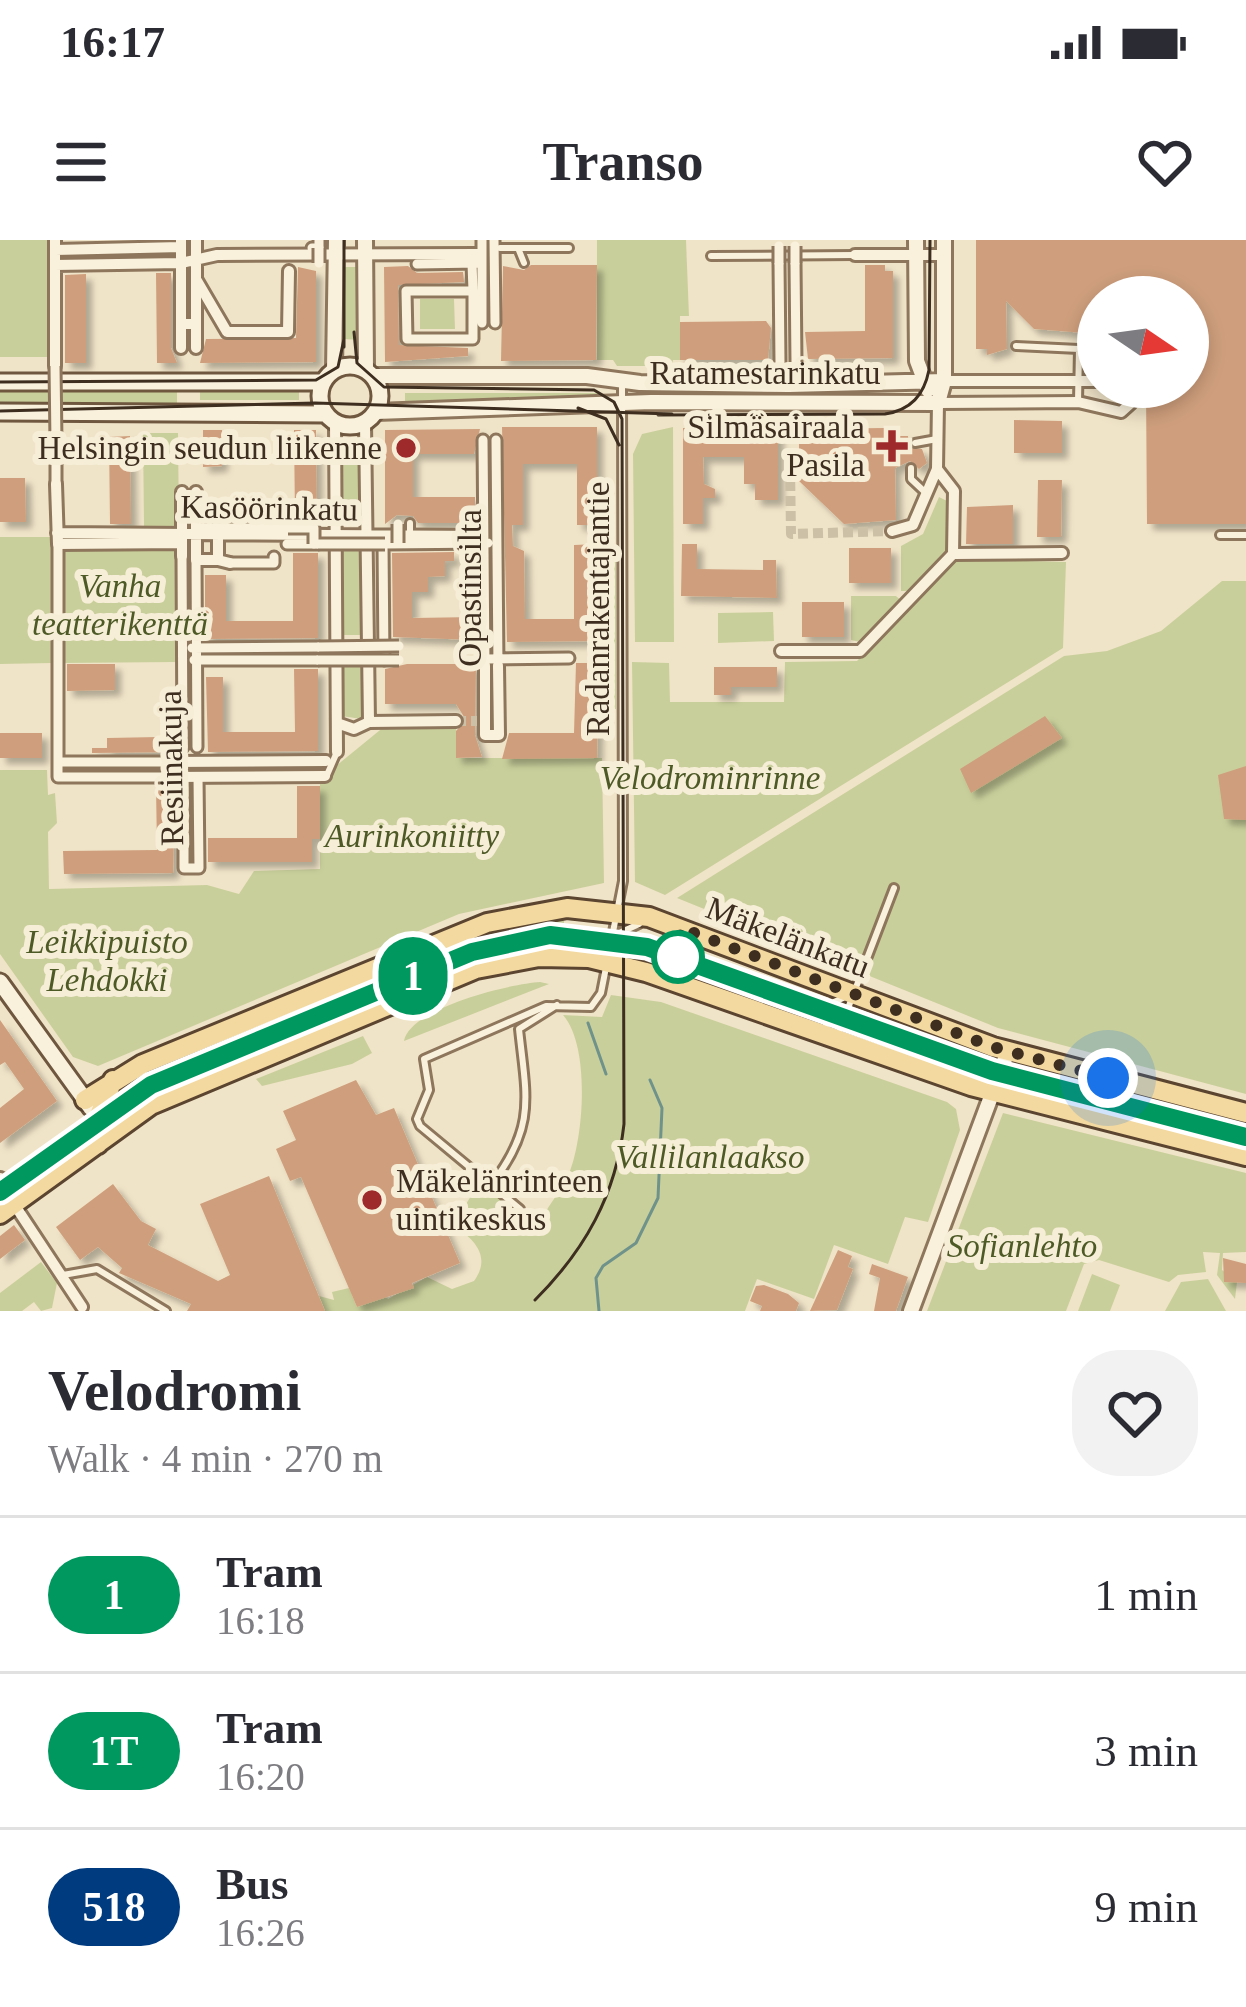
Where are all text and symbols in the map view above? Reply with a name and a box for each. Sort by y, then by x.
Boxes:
text: 16:17 [60,17,165,67]
icon: menu [48,129,114,195]
icon: heart [1132,129,1198,195]
text: Transo [542,132,704,192]
north arrow [1077,276,1209,408]
map controls [1077,276,1209,408]
street label: Ratamestarinkatu [650,355,880,391]
place label: Silmäsairaala Pasila [687,409,865,483]
place label: Helsingin seudun liikenne [37,430,382,466]
marker: Silmäsairaala Pasila [876,430,908,462]
marker: Helsingin seudun liikenne [393,435,419,461]
street label: Radanrakentajantie [580,482,616,736]
street label: Kasöörinkatu [180,488,358,528]
street label: Opastinsilta [452,509,488,667]
park label: Vanha teatterikenttä [32,568,208,642]
street label: Resiinakuja [152,689,190,846]
park label: Velodrominrinne [600,760,820,796]
park label: Aurinkoniitty [323,818,499,854]
street label: Mäkelänkatu [701,889,875,985]
park label: Leikkipuisto Lehdokki [25,924,188,998]
unlabelled marker [653,932,703,982]
line badge: 1 [374,937,452,1015]
text: 1 [403,953,424,999]
your location [1078,1048,1138,1108]
park label: Vallilanlaakso [616,1139,804,1175]
place label: Mäkelänrinteen uintikeskus [396,1163,603,1237]
marker: Mäkelänrinteen uintikeskus [359,1187,385,1213]
park label: Sofianlehto [947,1228,1097,1264]
button: heart [1072,1350,1198,1476]
text: Velodromi [48,1359,301,1422]
text: Walk · 4 min · 270 m [48,1437,383,1480]
text: Tram [216,1547,323,1597]
text: 1 min [1094,1570,1198,1620]
text: 1 [104,1572,125,1618]
text: 16:18 [216,1599,305,1642]
text: Tram [216,1703,323,1753]
text: 3 min [1094,1726,1198,1776]
text: 1T [89,1728,139,1774]
text: 16:20 [216,1755,305,1798]
text: Bus [216,1859,289,1909]
text: 9 min [1094,1882,1198,1932]
text: 518 [83,1884,146,1930]
text: 16:26 [216,1911,305,1954]

